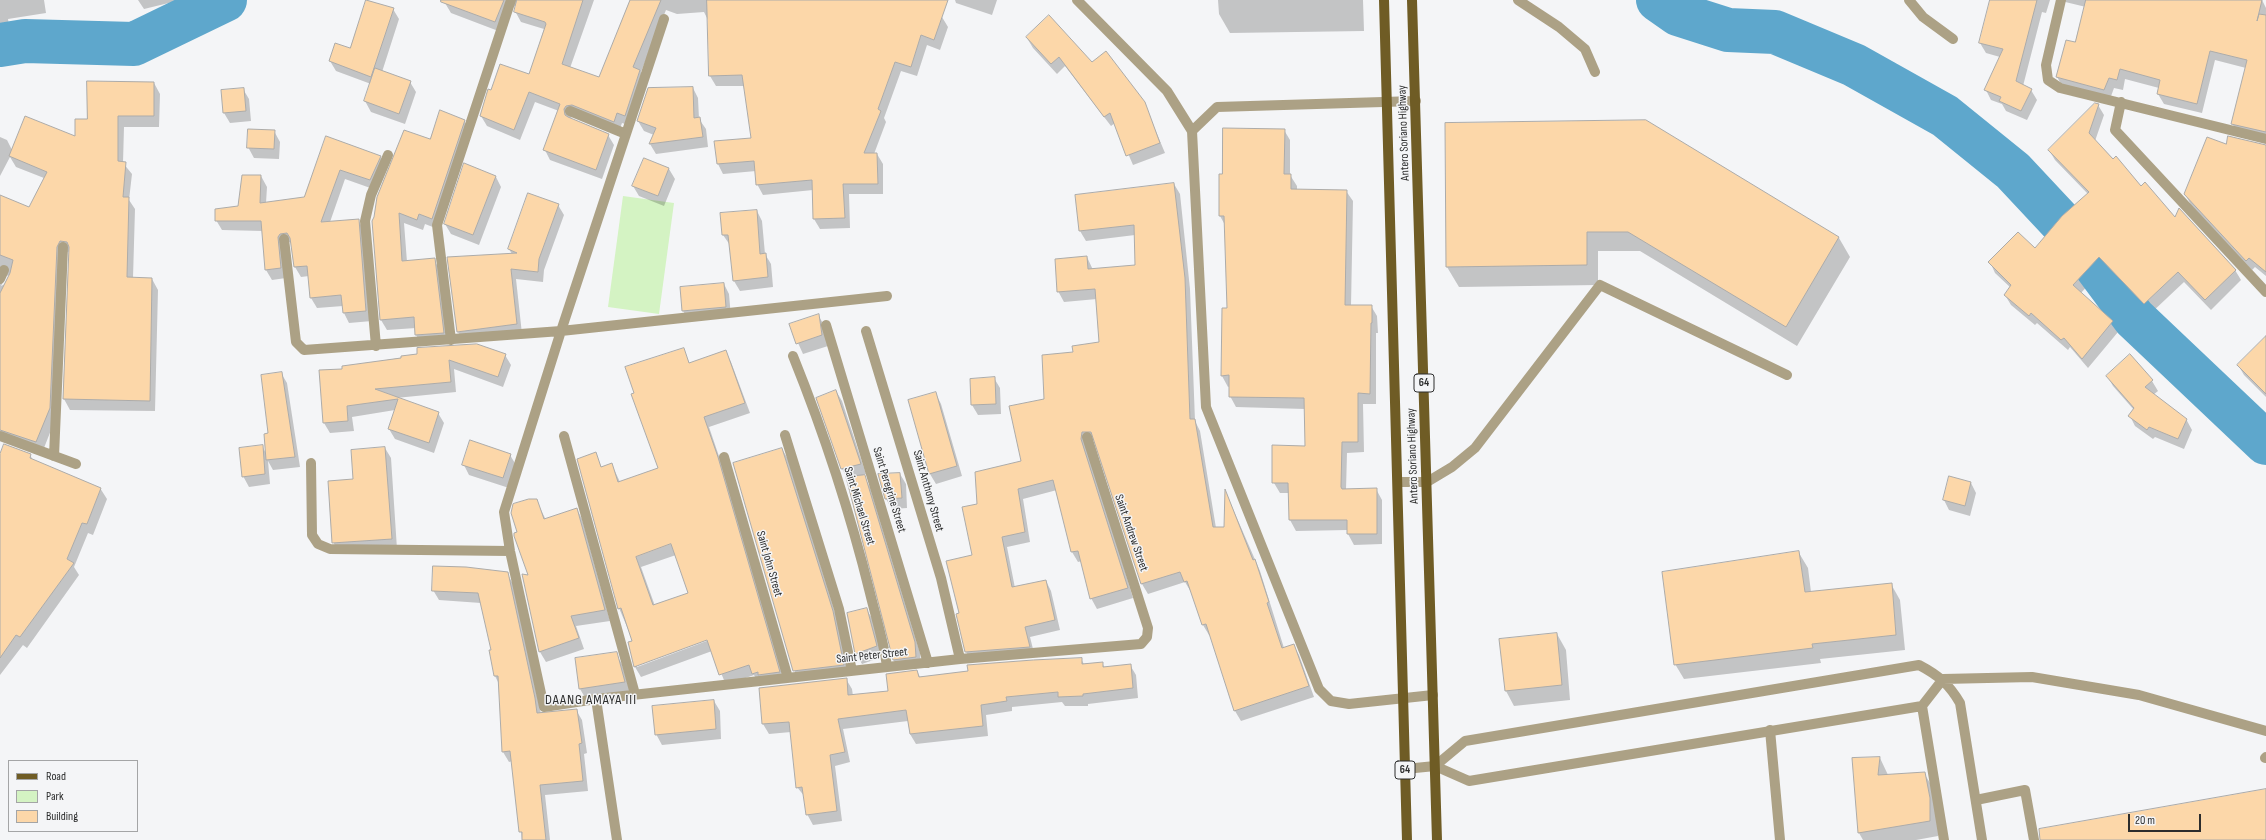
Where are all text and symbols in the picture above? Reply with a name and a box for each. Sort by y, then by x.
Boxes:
street label: Antero Soriano Highway [1395,85,1413,181]
road number: 64 [1414,374,1434,392]
street label: Antero Soriano Highway [1404,408,1422,504]
street label: Saint Peregrine Street [869,446,909,534]
street label: Saint Anthony Street [909,449,947,533]
street label: Saint Michael Street [840,465,878,547]
street label: Saint Andrew Street [1111,493,1151,573]
street label: Saint John Street [753,529,785,599]
street label: Saint Peter Street [836,645,908,667]
district label: DAANG AMAYA III [545,692,637,708]
legend [8,760,138,832]
road number: 64 [1395,761,1415,779]
text: Road [46,769,66,784]
text: Park [46,789,64,804]
scale bar [2130,806,2203,832]
text: Building [46,809,78,824]
text: 20 m [2135,813,2155,828]

